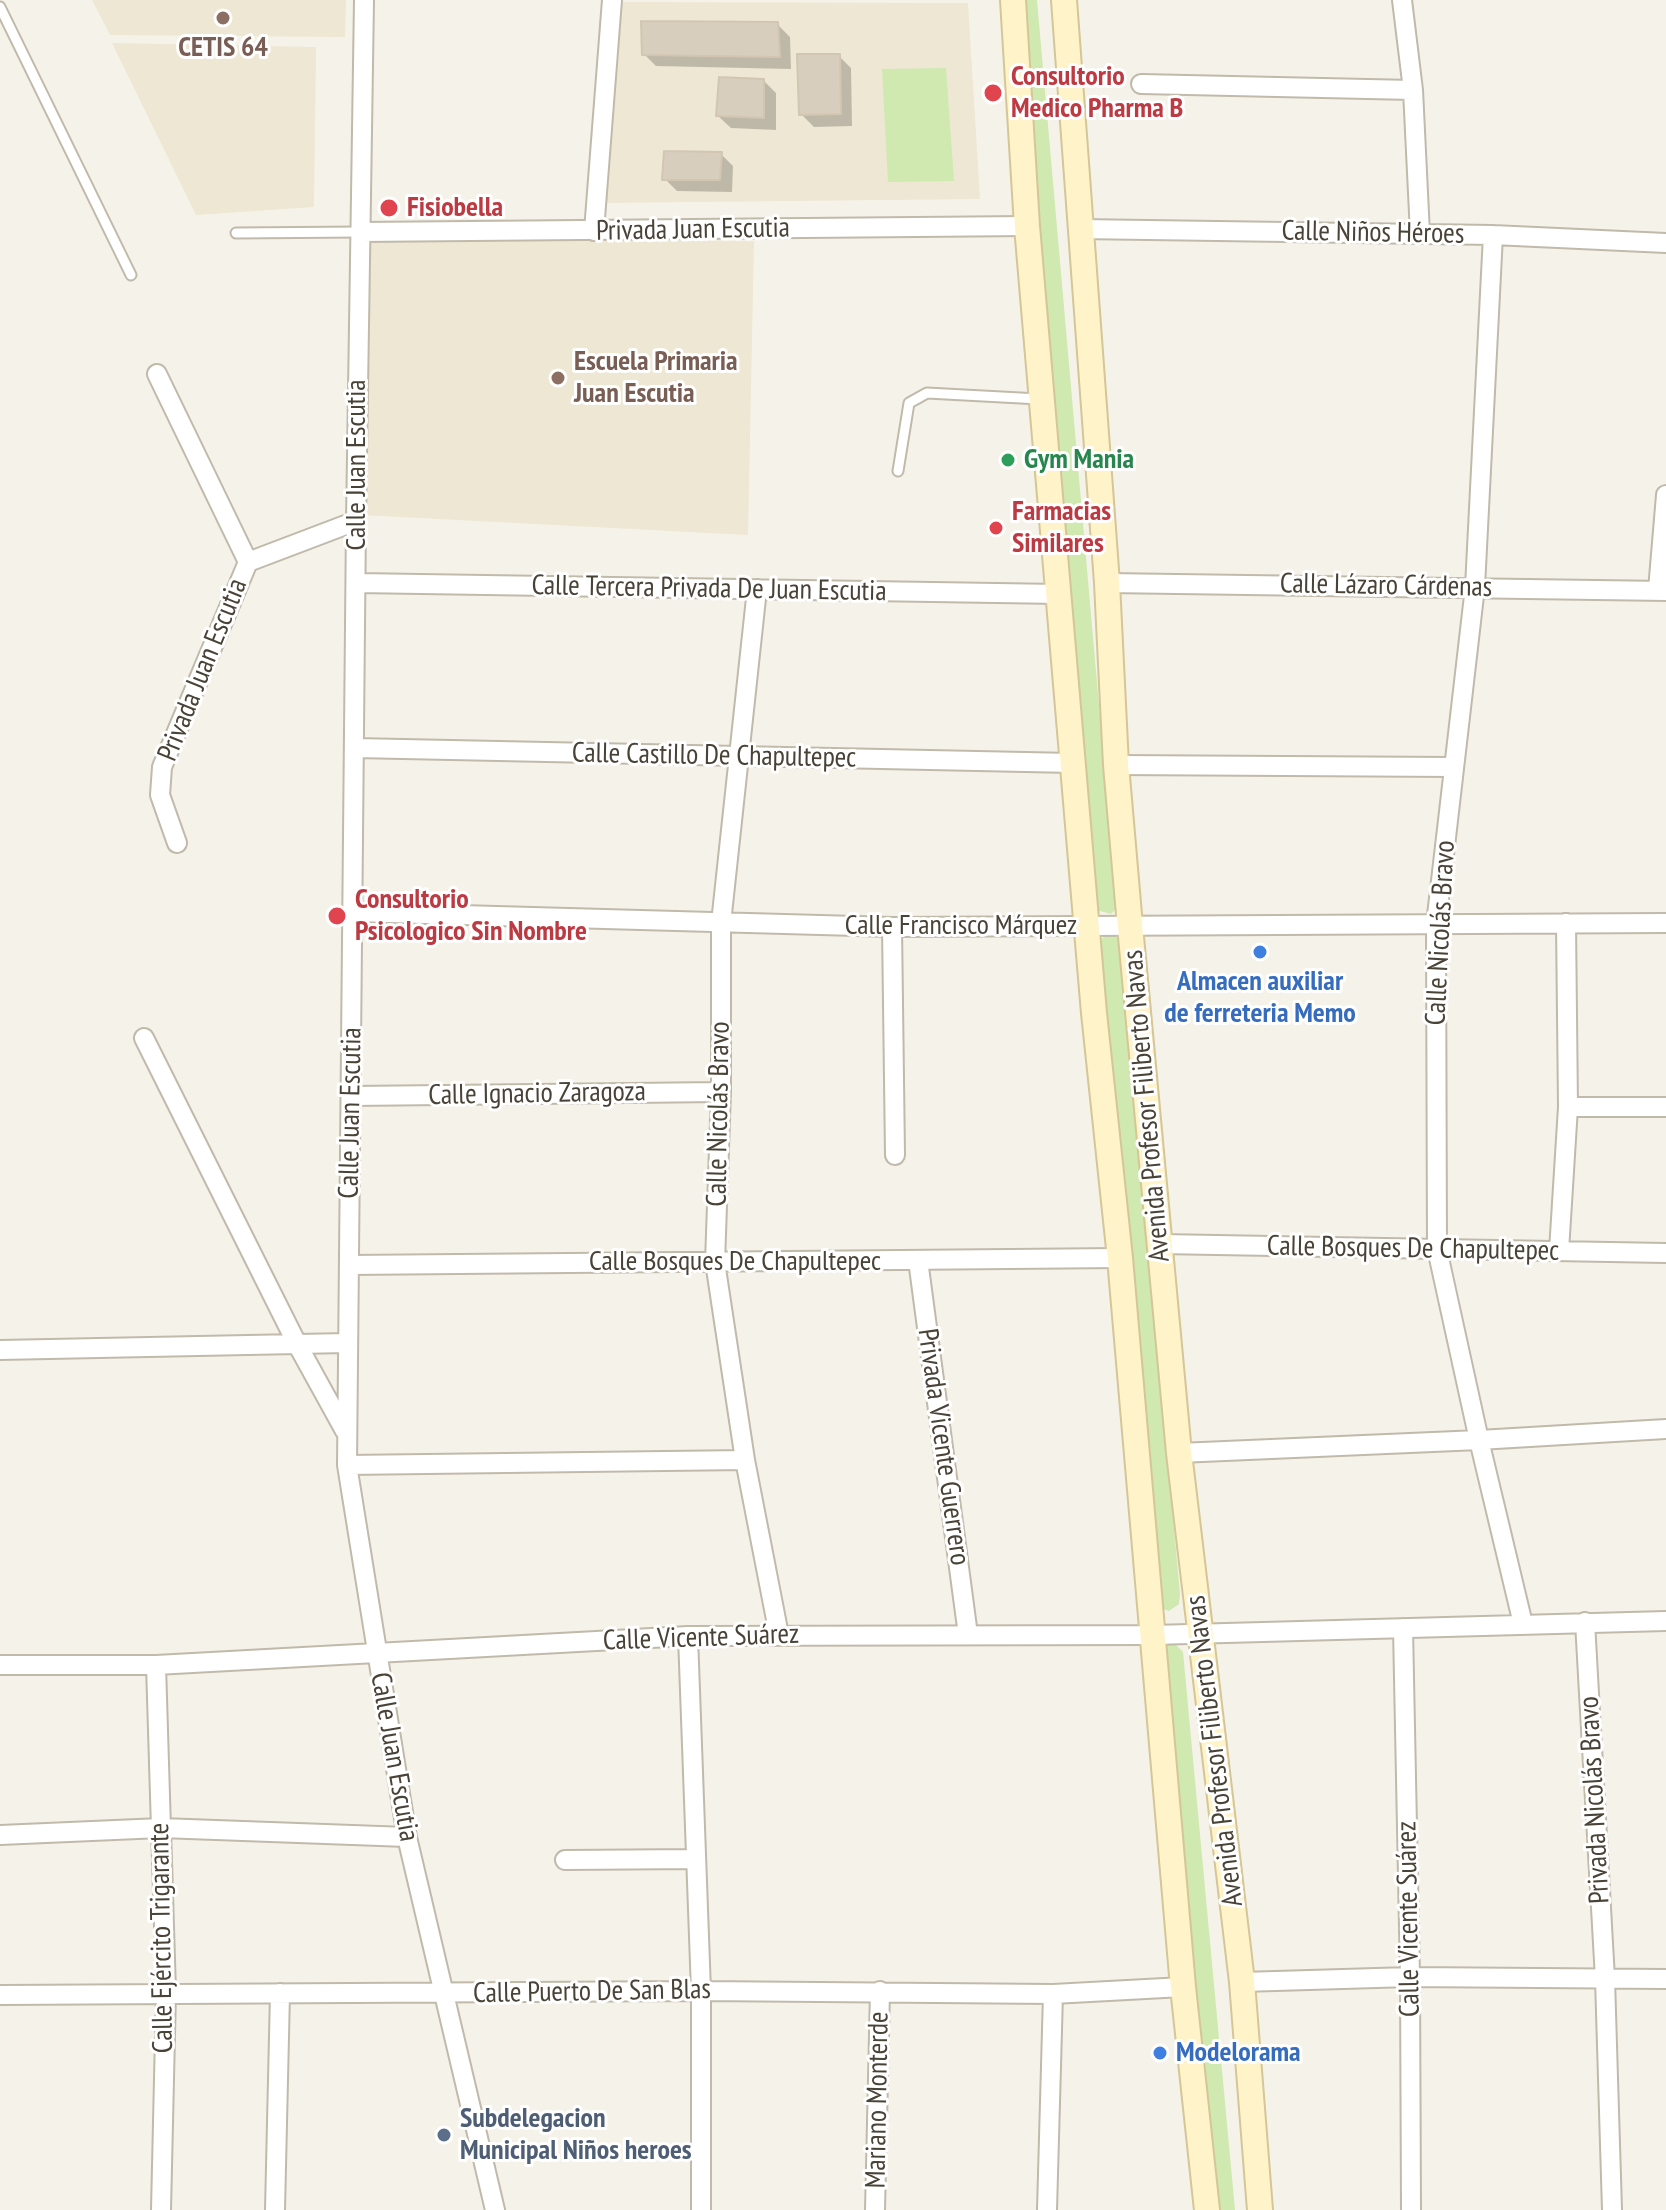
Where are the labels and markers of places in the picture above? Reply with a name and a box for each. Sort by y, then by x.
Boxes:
marker: CETIS 64 [214,9,232,27]
place label: CETIS 64 [178,31,268,65]
place label: Consultorio Medico Pharma B [1011,60,1183,126]
marker: Consultorio Medico Pharma B [982,82,1004,104]
place label: Fisiobella [407,191,503,225]
marker: Fisiobella [378,197,400,219]
place label: Escuela Primaria Juan Escutia [574,345,738,411]
marker: Escuela Primaria Juan Escutia [549,369,567,387]
place label: Gym Mania [1024,443,1134,477]
marker: Gym Mania [999,451,1017,469]
place label: Farmacias Similares [1012,495,1111,561]
marker: Farmacias Similares [987,519,1005,537]
place label: Consultorio Psicologico Sin Nombre [355,883,587,949]
marker: Consultorio Psicologico Sin Nombre [326,905,348,927]
marker: Almacen auxiliar de ferreteria Memo [1251,943,1269,961]
place label: Almacen auxiliar de ferreteria Memo [1164,965,1356,1031]
place label: Modelorama [1176,2036,1301,2070]
marker: Modelorama [1151,2044,1169,2062]
place label: Subdelegacion Municipal Niños heroes [460,2102,692,2168]
marker: Subdelegacion Municipal Niños heroes [435,2126,453,2144]

